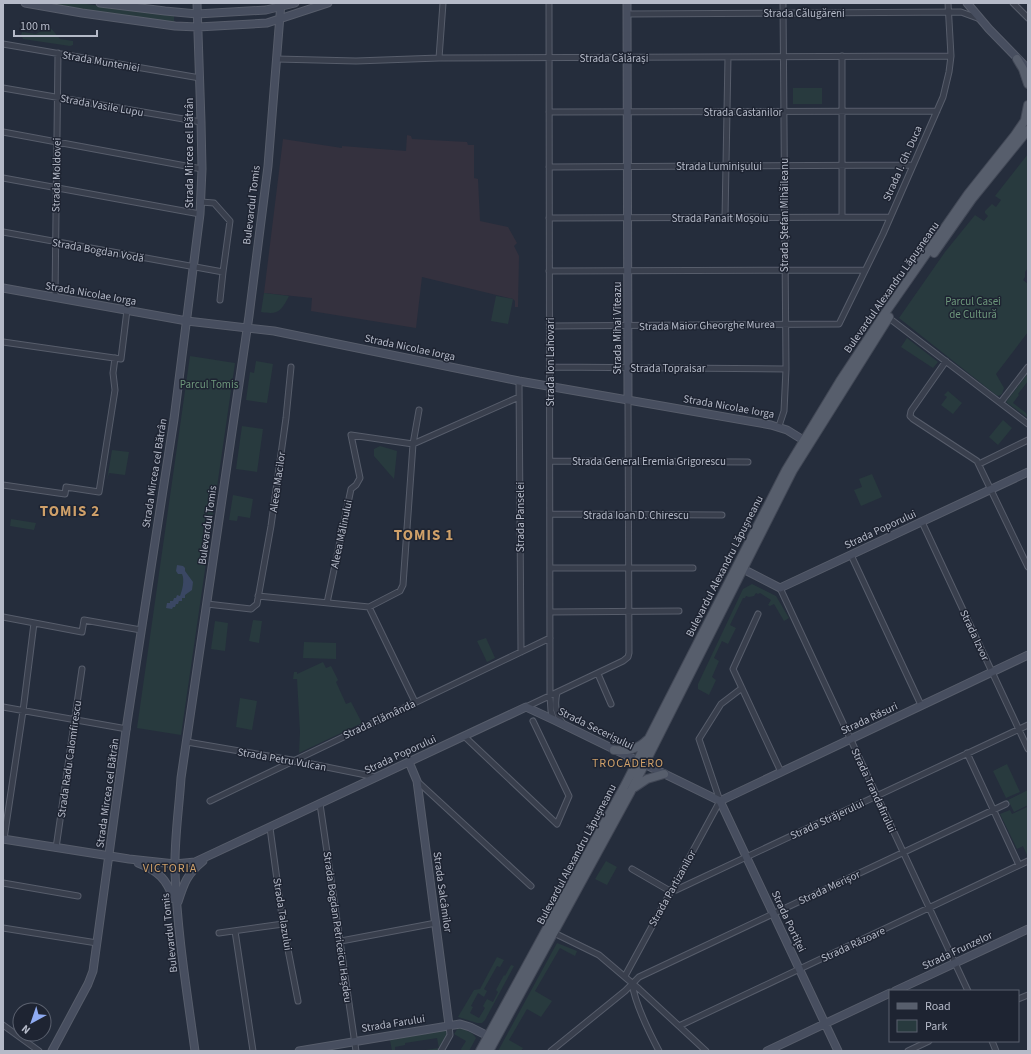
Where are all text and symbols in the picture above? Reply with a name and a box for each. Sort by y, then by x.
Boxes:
street label: Strada Călugăreni [763,6,845,21]
scale bar [14,12,97,38]
text: 100 m [20,18,50,35]
street label: Strada Munteniei [61,47,141,76]
street label: Strada Călărași [580,51,648,66]
street label: Strada Vasile Lupu [59,91,145,120]
street label: Strada Mircea cel Bătrân [182,98,197,208]
street label: Strada Castanilor [704,105,783,120]
street label: Strada I. Gh. Duca [879,123,926,203]
street label: Strada Moldovei [48,138,65,212]
street label: Strada Ștefan Mihăileanu [777,158,792,272]
street label: Strada Luminișului [676,159,762,174]
street label: Bulevardul Tomis [239,164,264,245]
street label: Strada Panait Moșoiu [672,211,768,226]
street label: Bulevardul Alexandru Lăpușneanu [840,219,943,356]
street label: Strada Bogdan Vodă [51,235,145,266]
street label: Strada Nicolae Iorga [44,278,138,309]
street label: Strada Mihai Viteazu [610,282,625,374]
park label: Parcul Casei de Cultură [945,294,1001,322]
street label: Strada Ion Lahovari [543,317,558,407]
street label: Strada Maior Gheorghe Murea [639,317,775,334]
street label: Strada Nicolae Iorga [363,331,457,364]
street label: Strada Topraisar [630,361,706,376]
park label: Parcul Tomis [180,377,239,392]
street label: Strada Nicolae Iorga [682,391,776,422]
street label: Strada Mircea cel Bătrân [138,417,171,529]
street label: Aleea Macilor [266,451,289,513]
street label: Strada General Eremia Grigorescu [572,454,726,469]
street label: Strada Panselei [513,482,528,552]
street label: Bulevardul Tomis [195,484,221,566]
street label: Bulevardul Alexandru Lăpușneanu [682,493,767,640]
street label: Aleea Mălinului [327,498,356,570]
district label: TOMIS 2 [40,501,100,522]
street label: Strada Poporului [842,506,919,553]
street label: Strada Ioan D. Chirescu [583,508,689,523]
district label: TOMIS 1 [394,525,454,546]
street label: Strada Izvor [956,607,993,663]
street label: Strada Flămânda [341,696,418,743]
street label: Strada Radu Calomfirescu [54,699,85,819]
street label: Strada Răsuri [838,699,900,738]
street label: Strada Secerișului [555,704,636,753]
street label: Strada Poporului [362,731,439,778]
street label: Strada Mircea cel Bătrân [92,737,123,849]
street label: Strada Petru Vulcan [236,744,327,775]
street label: Strada Trandafirului [847,746,900,835]
district label: TROCADERO [592,755,664,772]
street label: Bulevardul Alexandru Lăpușneanu [533,781,620,927]
street label: Strada Străjerului [788,796,867,843]
street label: Strada Partizanilor [645,847,700,929]
street label: Strada Bogdan Petriceicu Hașdeu [319,850,356,1004]
street label: Strada Salcâmilor [429,851,456,934]
district label: VICTORIA [143,860,197,877]
street label: Strada Merișor [796,866,863,908]
street label: Strada Talazului [269,877,296,951]
street label: Strada Portiței [768,888,809,954]
street label: Bulevardul Tomis [158,892,181,973]
street label: Strada Răzoare [819,923,888,966]
street label: Strada Frunzelor [920,928,995,973]
legend [889,990,1019,1042]
text: Road [925,998,951,1015]
north arrow [12,1002,52,1042]
street label: Strada Farului [360,1011,426,1036]
text: Park [925,1018,947,1035]
text: N [18,1021,34,1037]

